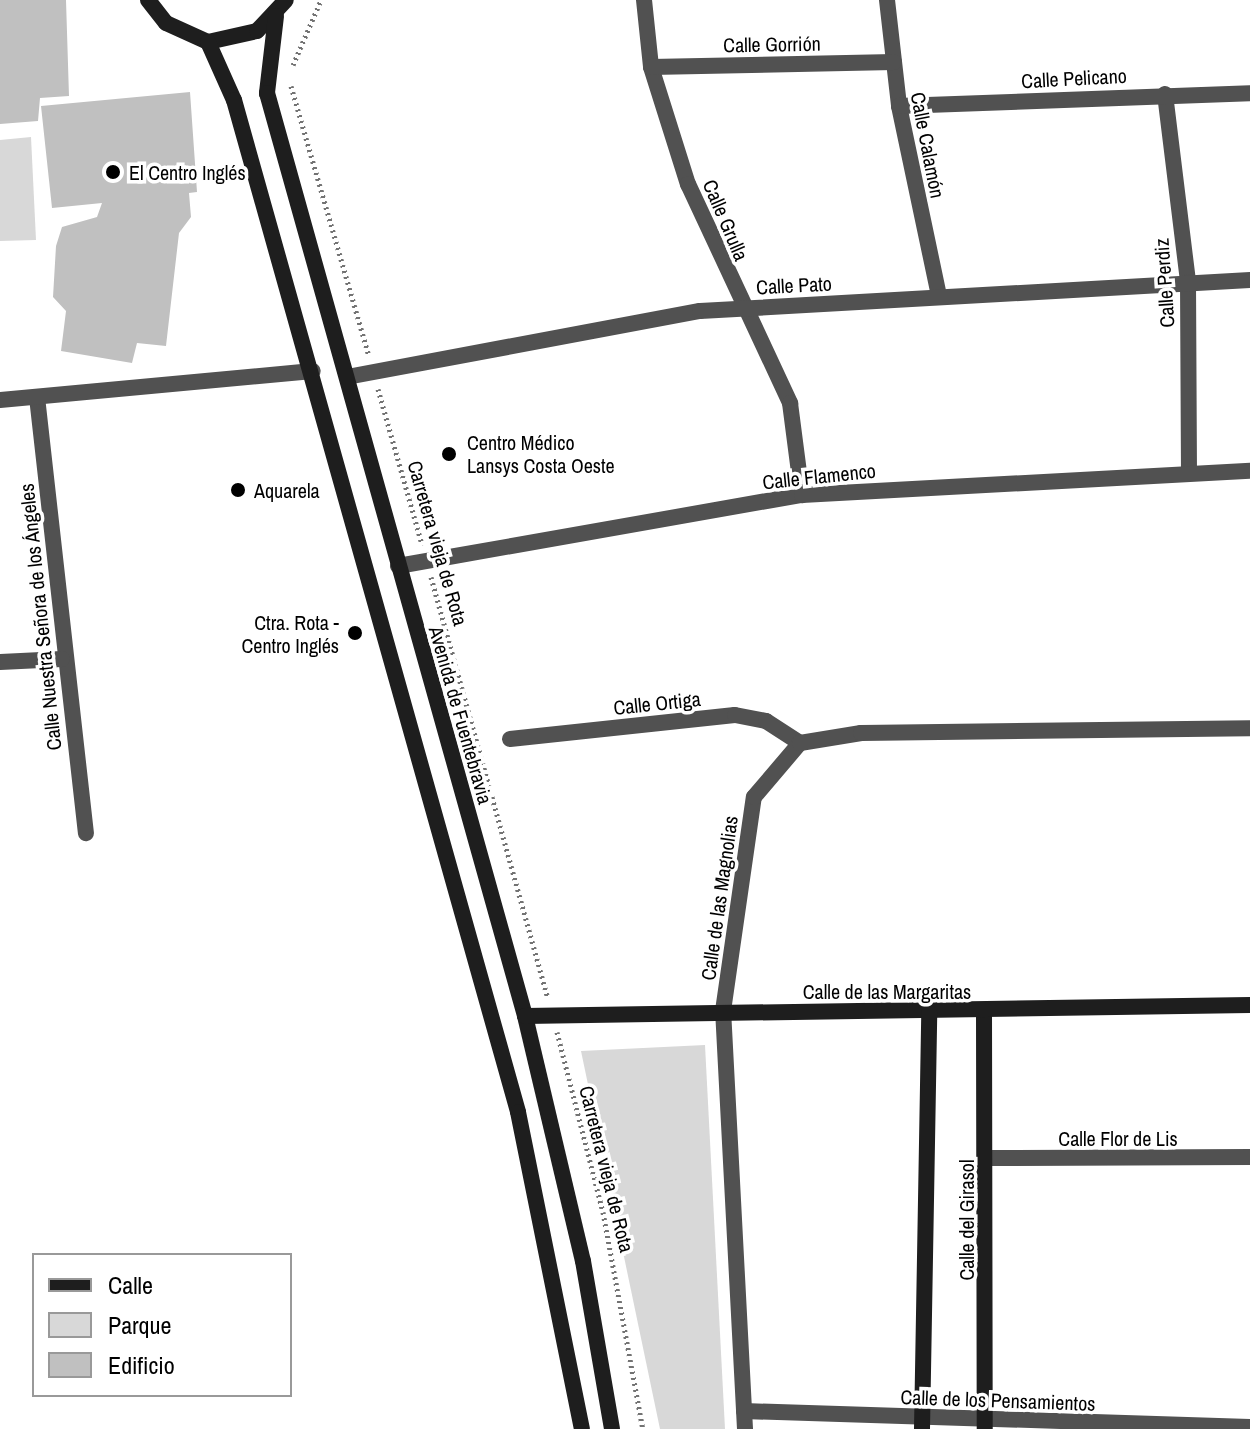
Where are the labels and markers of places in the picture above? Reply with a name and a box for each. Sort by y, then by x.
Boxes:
place label: El Centro Inglés [129,160,246,184]
marker: El Centro Inglés [104,163,122,181]
place label: Centro Médico Lansys Costa Oeste [467,430,615,477]
marker: Centro Médico Lansys Costa Oeste [438,443,460,465]
place label: Aquarela [254,478,320,502]
marker: Aquarela [229,481,247,499]
place label: Ctra. Rota - Centro Inglés [241,610,339,657]
marker: Ctra. Rota - Centro Inglés [346,624,364,642]

